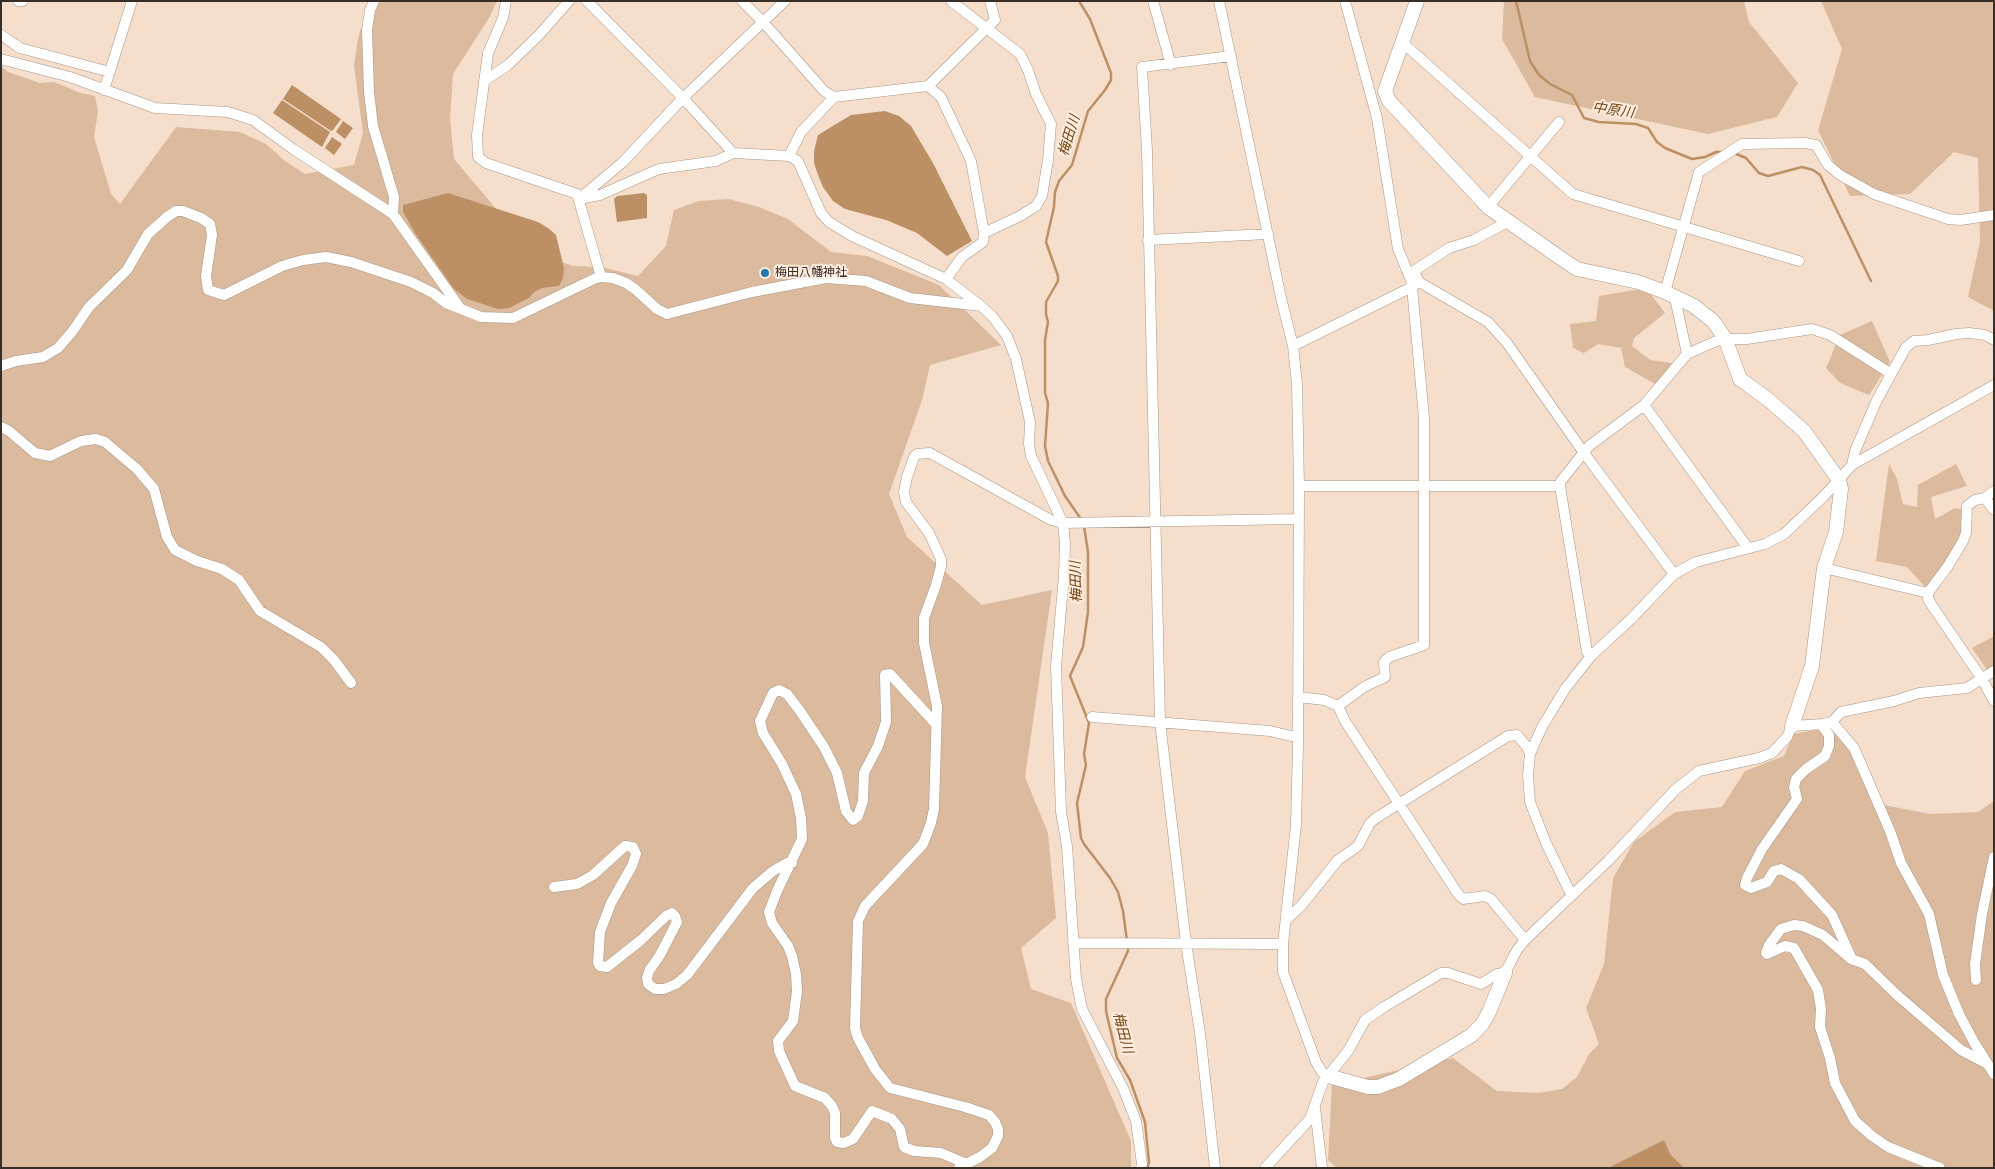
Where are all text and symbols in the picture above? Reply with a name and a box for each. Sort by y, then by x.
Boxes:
water label: 中原川 [1591,100,1635,122]
water label: 梅田川 [1056,113,1084,159]
place label: 梅田八幡神社 [775,266,847,280]
marker: 梅田八幡神社 [759,267,771,279]
water label: 梅田川 [1068,561,1086,603]
water label: 梅田川 [1108,1011,1136,1055]

